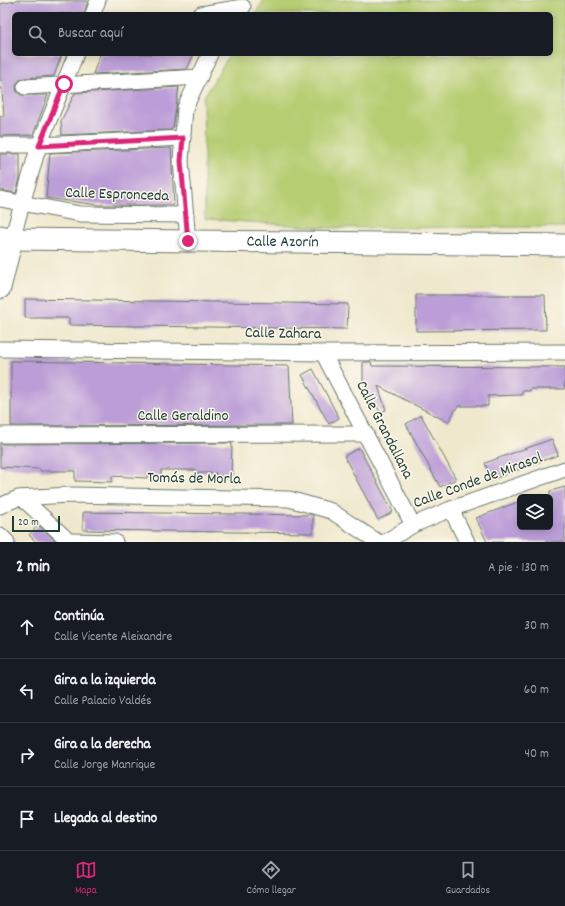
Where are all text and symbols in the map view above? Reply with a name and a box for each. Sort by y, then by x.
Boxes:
search box [12,12,553,56]
icon: search [26,23,48,45]
text: Buscar aquí [58,23,123,45]
route start [55,75,73,93]
street label: Calle Espronceda [65,182,170,208]
street label: Calle Azorín [246,230,319,254]
route end [179,232,197,250]
street label: Calle Zahara [245,322,322,346]
street label: Calle Grandallana [349,377,419,484]
street label: Calle Geraldino [137,405,229,428]
street label: Calle Conde de Mirasol [410,447,546,515]
street label: Tomás de Morla [147,467,241,491]
map controls [517,494,553,530]
button: layers [517,494,553,530]
scale bar [12,514,60,533]
text: 20 m [18,515,39,531]
text: 2 min [16,556,50,580]
text: A pie · 130 m [488,559,549,578]
text: Continúa [54,606,104,628]
icon: ahead [16,616,38,638]
text: 30 m [524,617,549,636]
text: Calle Vicente Aleixandre [54,628,172,647]
text: Gira a la izquierda [54,670,155,692]
icon: left [16,680,38,702]
text: 60 m [524,681,549,700]
text: Calle Palacio Valdés [54,692,152,711]
text: Gira a la derecha [54,734,151,756]
icon: right [16,744,38,766]
text: 40 m [525,745,549,764]
text: Calle Jorge Manrique [54,756,155,775]
icon: arrive [16,808,38,830]
text: Llegada al destino [54,808,157,830]
tab: Mapa [75,859,97,899]
tab: Cómo llegar [247,859,296,899]
tab: Guardados [446,859,490,899]

